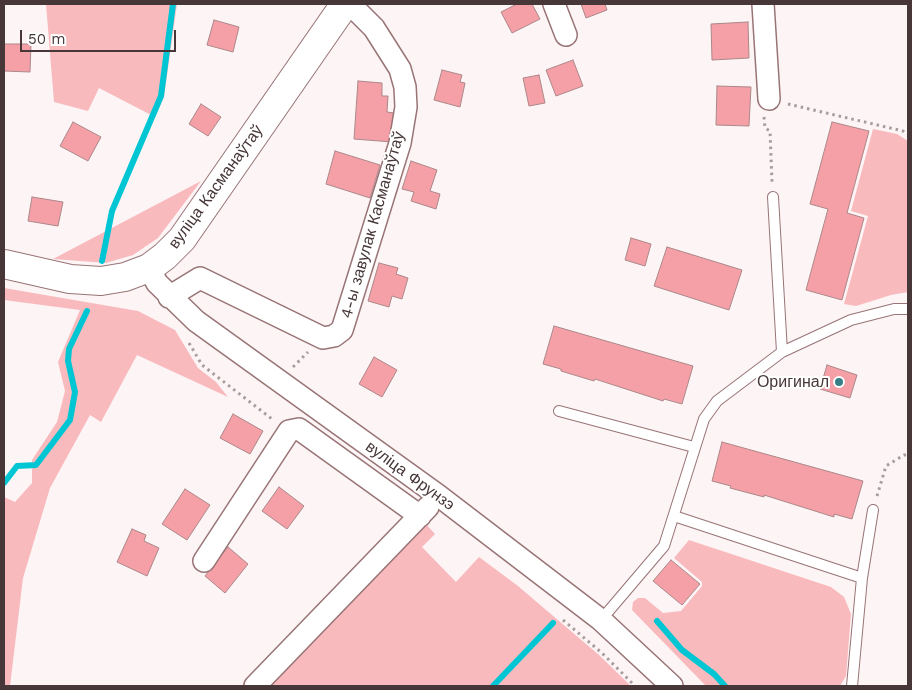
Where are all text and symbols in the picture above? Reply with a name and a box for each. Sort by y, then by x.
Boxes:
scale bar [22,20,179,52]
text: 50 m [28,30,65,48]
street label: вуліца Касманаўтаў [165,121,267,253]
street label: 4-ы завулак Касманаўтаў [337,129,409,321]
place label: Оригинал [757,372,829,392]
marker: Оригинал [833,376,845,388]
street label: вуліца Фрунзэ [362,437,458,515]

